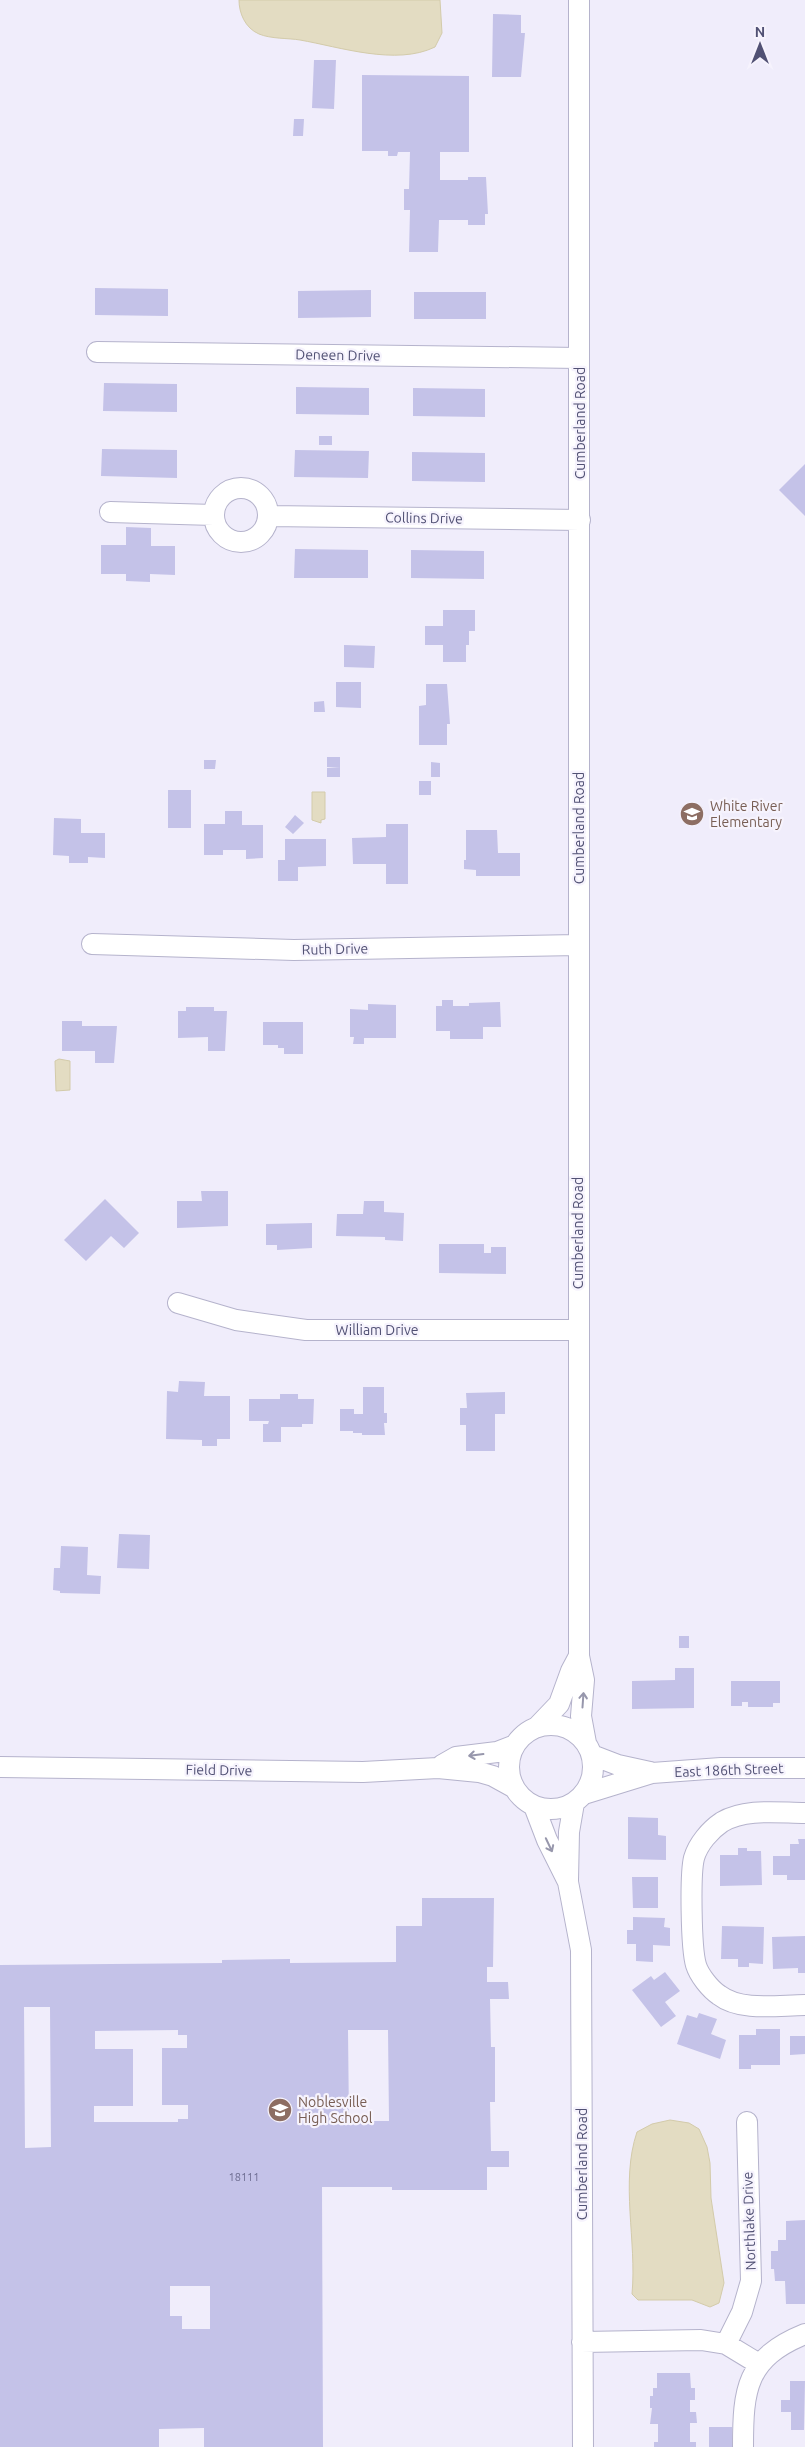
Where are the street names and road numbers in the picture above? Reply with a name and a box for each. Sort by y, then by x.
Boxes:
street label: Deneen Drive [295,346,381,364]
street label: Cumberland Road [572,367,588,479]
street label: Collins Drive [385,509,463,527]
street label: Cumberland Road [571,772,587,884]
street label: Ruth Drive [302,940,368,958]
street label: Cumberland Road [570,1177,586,1289]
street label: William Drive [336,1322,418,1338]
street label: East 186th Street [674,1760,784,1780]
street label: Field Drive [186,1761,252,1779]
street label: Cumberland Road [574,2108,590,2220]
street label: Northlake Drive [739,2171,759,2271]

